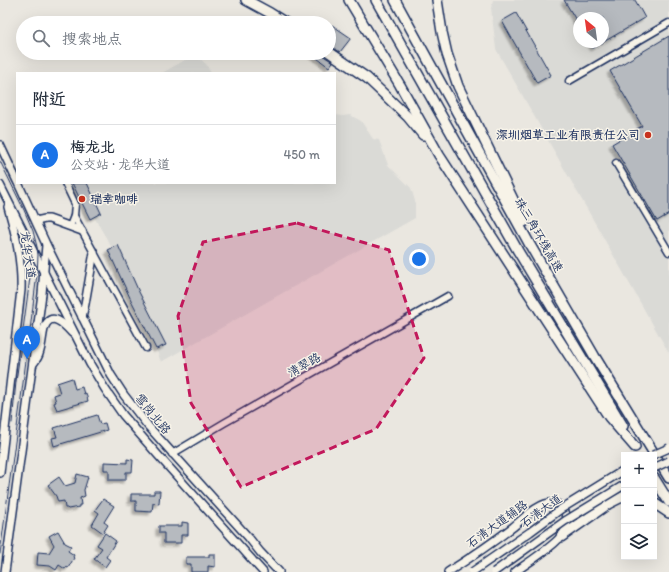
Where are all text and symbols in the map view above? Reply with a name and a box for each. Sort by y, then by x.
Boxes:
north arrow [573,12,609,48]
search box [16,16,336,60]
icon: search [30,27,52,49]
text: 搜索地点 [62,30,122,48]
text: 附近 [32,89,66,109]
place label: 深圳烟草工业有限责任公司 [496,128,640,142]
marker: 深圳烟草工业有限责任公司 [643,130,653,140]
text: 梅龙北 [70,138,115,156]
text: A [41,147,49,162]
text: 450 m [283,147,320,162]
text: 公交站 · 龙华大道 [70,157,170,172]
place label: 瑞幸咖啡 [90,192,138,206]
marker: 瑞幸咖啡 [77,194,87,204]
street label: 珠三角环线高速 [512,195,566,275]
street label: 龙华大道 [18,230,38,280]
your location [409,249,429,269]
pin: A [14,326,40,359]
street label: 清翠路 [285,350,323,380]
street label: 雪岗北路 [132,391,174,437]
map controls [621,452,657,560]
button: + [621,452,657,488]
button: − [621,488,657,524]
street label: 石清大道 [517,491,565,531]
street label: 石清大道辅路 [464,497,530,551]
button: layers [621,524,657,560]

